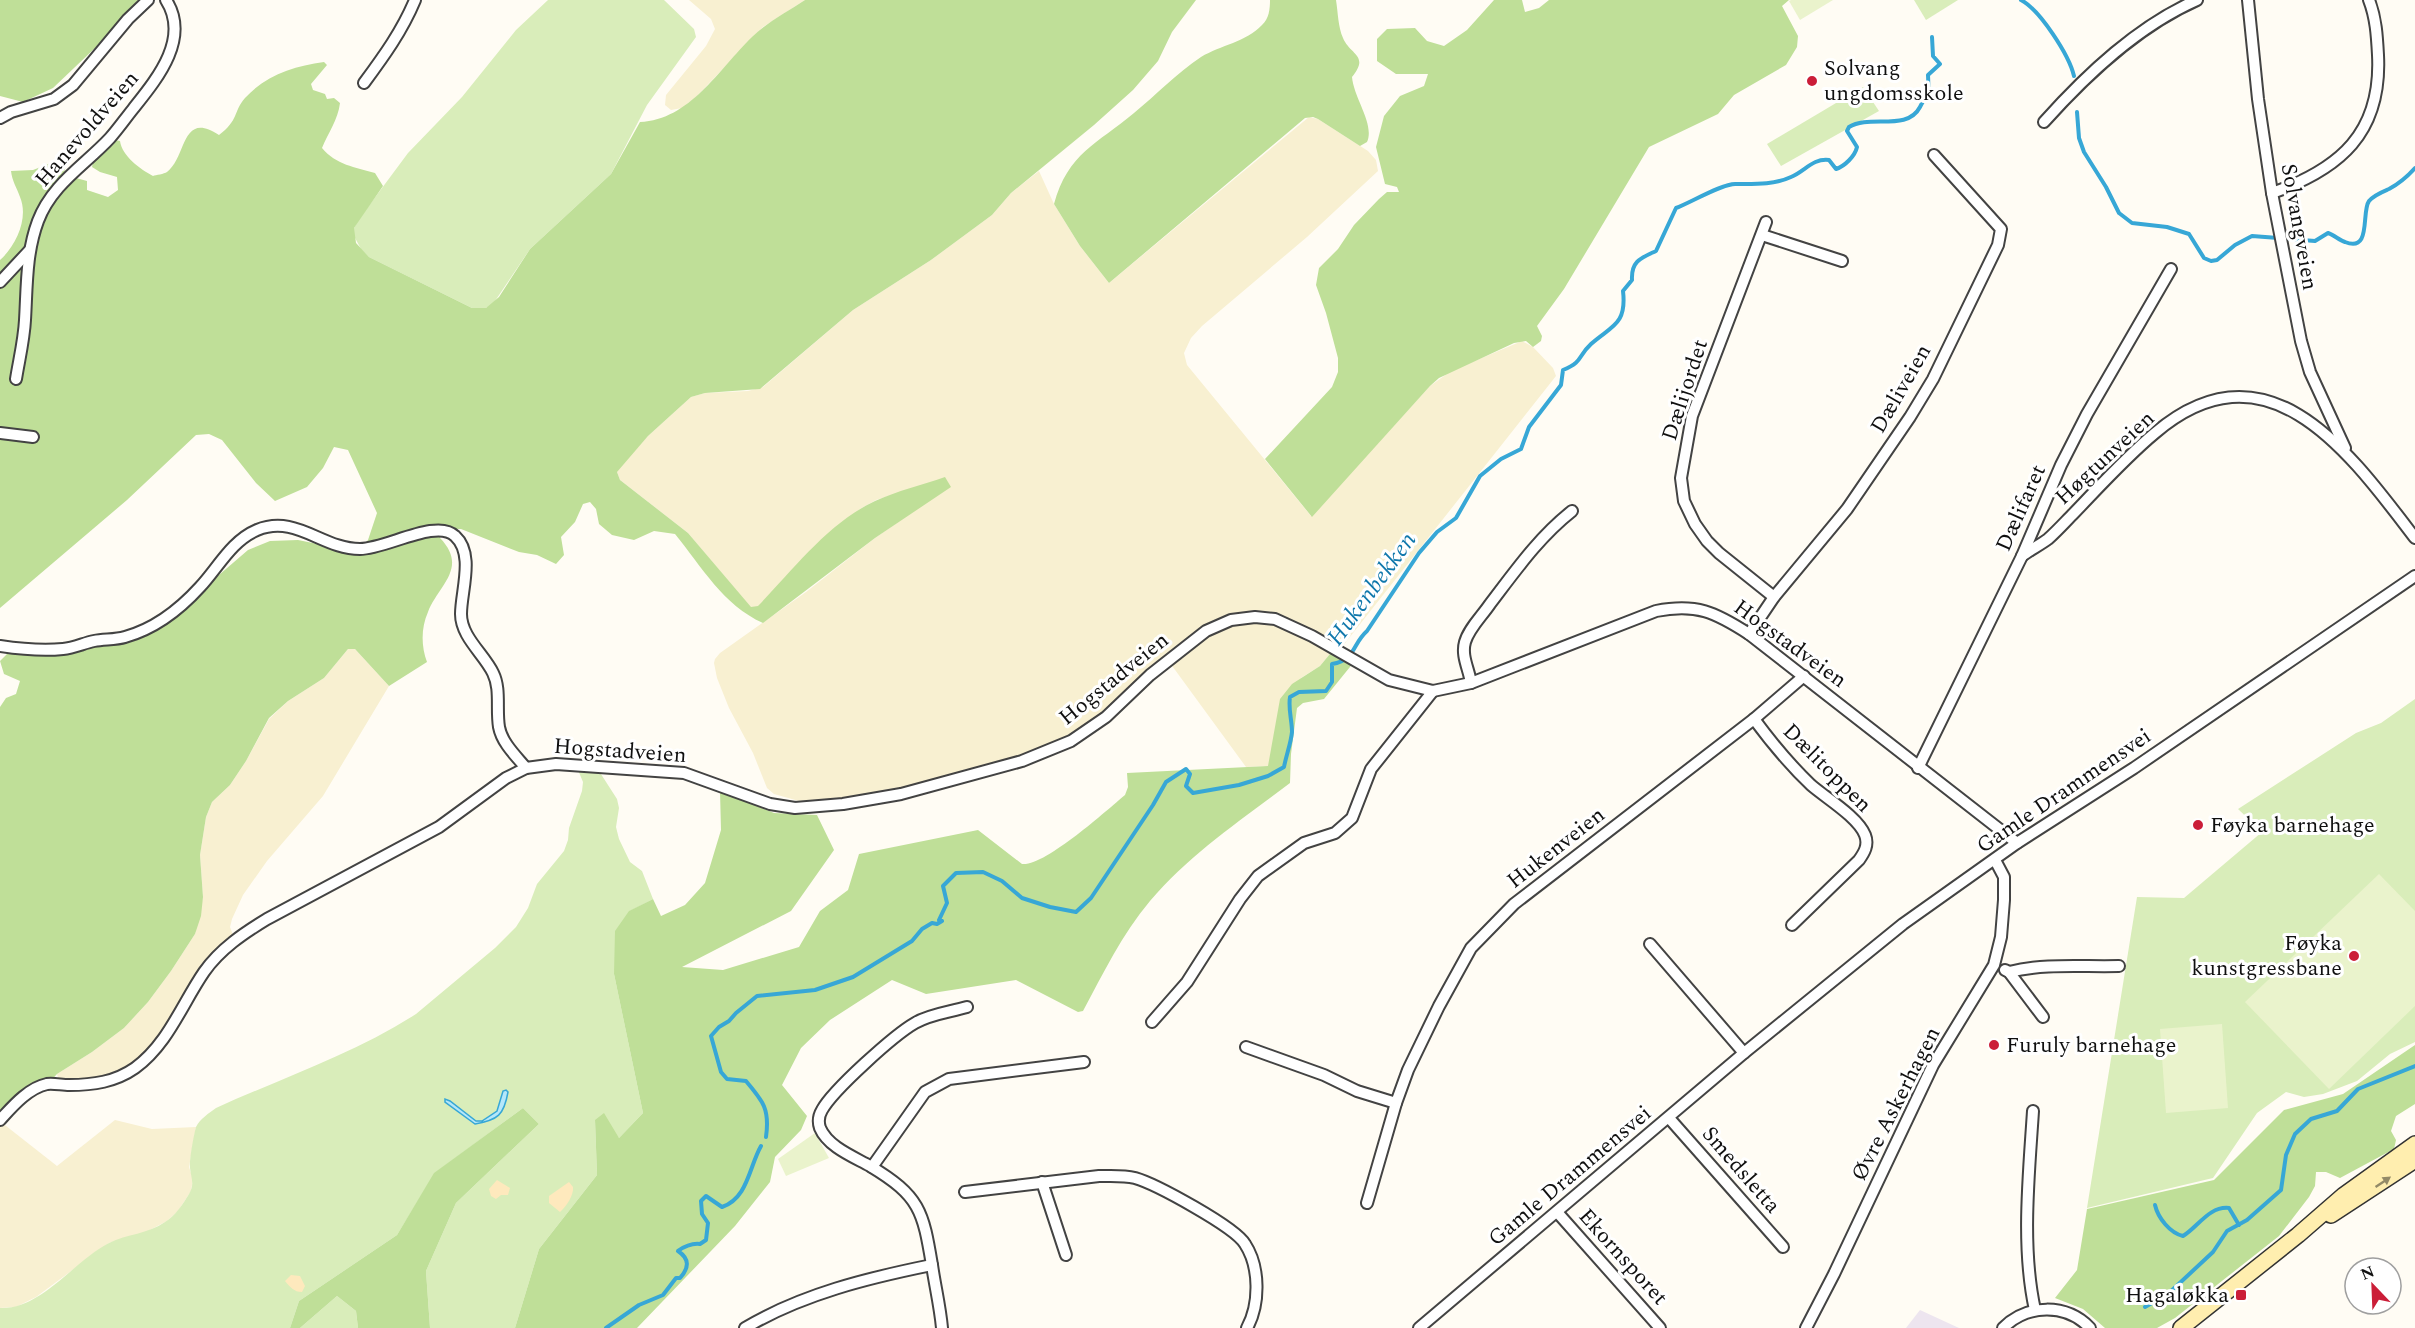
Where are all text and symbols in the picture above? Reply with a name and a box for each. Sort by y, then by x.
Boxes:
place label: Solvang ungdomsskole [1824,52,1964,110]
street label: Hanevoldveien [27,64,147,194]
marker: Solvang ungdomsskole [1805,74,1819,88]
street label: Solvangveien [2272,161,2326,293]
street label: Dælijordet [1653,335,1717,445]
street label: Dæliveien [1862,338,1940,440]
street label: Høgtunveien [2048,403,2162,513]
street label: Dælifaret [1987,459,2055,557]
water label: Hukenbekken [1318,524,1426,653]
street label: Hogstadveien [1726,592,1854,696]
street label: Hogstadveien [1052,624,1176,734]
street label: Dælitoppen [1775,716,1879,820]
street label: Gamle Drammensvei [1970,720,2158,862]
street label: Hogstadveien [552,730,688,772]
street label: Hukenveien [1500,799,1612,897]
place label: Føyka barnehage [2210,809,2375,842]
marker: Føyka barnehage [2191,818,2205,832]
place label: Føyka kunstgressbane [2191,927,2342,985]
marker: Føyka kunstgressbane [2347,949,2361,963]
street label: Øvre Askerhagen [1843,1021,1949,1187]
place label: Furuly barnehage [2006,1029,2176,1062]
marker: Furuly barnehage [1987,1038,2001,1052]
street label: Gamle Drammensvei [1481,1098,1659,1254]
street label: Smedsletta [1694,1119,1789,1221]
one-way arrow [2375,1177,2391,1188]
street label: Ekornsporet [1570,1201,1676,1313]
north arrow [2343,1256,2403,1316]
text: N [2357,1260,2378,1287]
place label: Hagaløkka [2125,1279,2229,1312]
marker: Hagaløkka [2234,1288,2248,1302]

